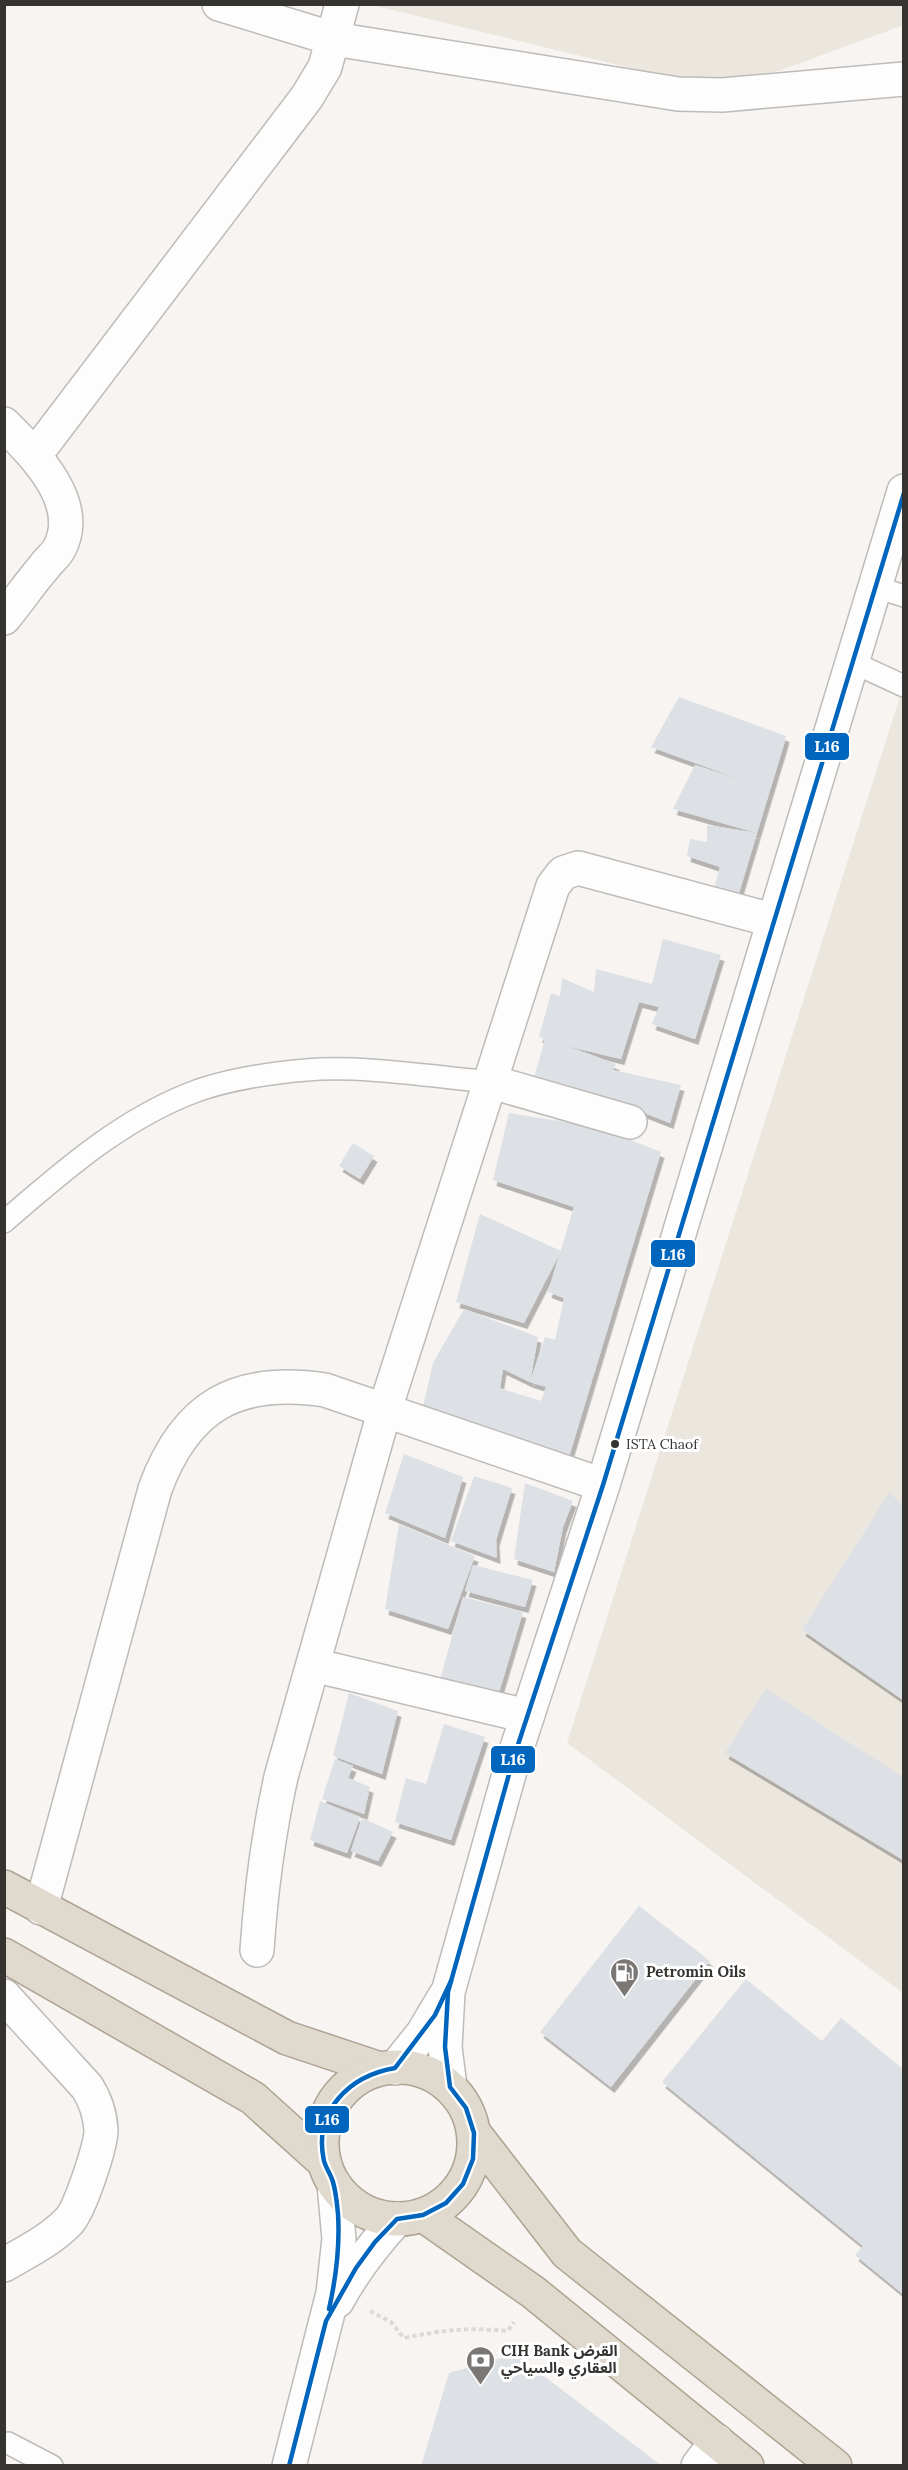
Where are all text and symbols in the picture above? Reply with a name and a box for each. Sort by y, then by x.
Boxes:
line badge: L16 [804,732,850,761]
text: L16 [814,736,840,756]
line badge: L16 [650,1239,696,1268]
text: L16 [660,1244,686,1264]
place label: ISTA Chaof [626,1435,699,1453]
marker: ISTA Chaof [609,1438,621,1450]
line badge: L16 [490,1745,536,1774]
text: L16 [500,1749,526,1769]
fuel station icon: Petromin Oils [609,1956,641,1998]
place label: Petromin Oils [646,1962,746,1981]
line badge: L16 [304,2105,350,2134]
text: L16 [314,2109,340,2129]
place label: CIH Bank القرض العقاري والسياحي [501,2341,618,2379]
bank icon: CIH Bank القرض العقاري والسياحي [464,2344,496,2386]

